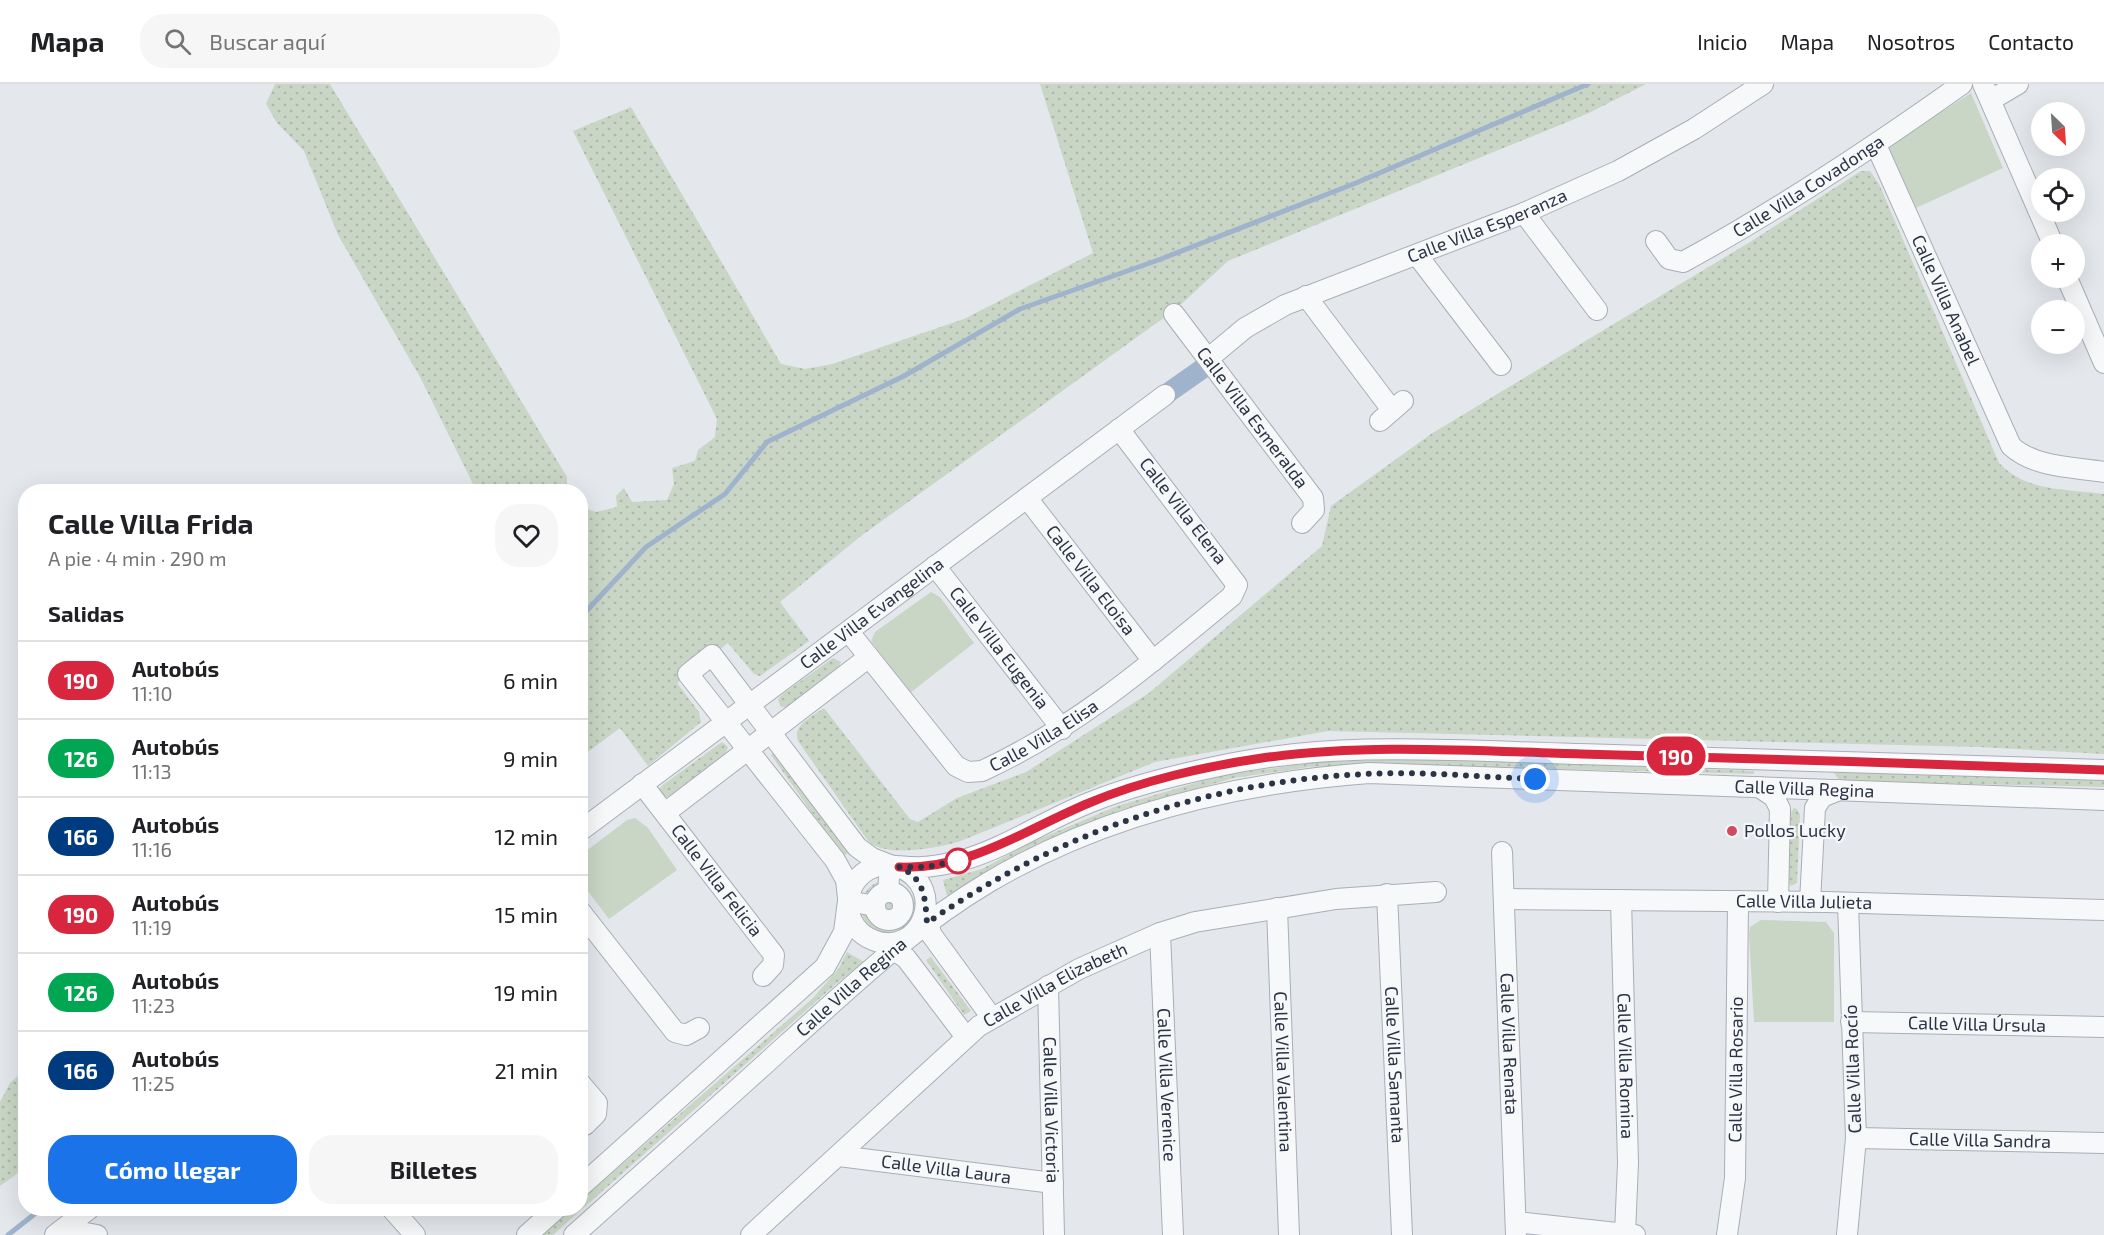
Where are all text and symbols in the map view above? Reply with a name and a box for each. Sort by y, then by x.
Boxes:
search box [140,14,560,68]
text: Mapa [30,24,104,58]
icon: search [161,25,194,58]
text: Buscar aquí [209,28,325,54]
text: Inicio [1697,29,1747,54]
text: Mapa [1780,29,1834,54]
text: Nosotros [1867,29,1955,54]
text: Contacto [1988,29,2074,54]
north arrow [2031,102,2085,156]
map controls [2031,102,2085,354]
street label: Calle Villa Covadonga [1728,130,1888,242]
button: locate [2031,168,2085,222]
street label: Calle Villa Esperanza [1404,183,1570,267]
street label: Calle Villa Anabel [1908,231,1986,369]
button: + [2031,234,2085,288]
button: − [2031,300,2085,354]
street label: Calle Villa Esmeralda [1193,342,1314,492]
street label: Calle Villa Elena [1135,453,1232,568]
button: heart [495,504,558,567]
text: Calle Villa Frida [48,506,254,540]
street label: Calle Villa Eloisa [1042,520,1141,639]
text: A pie · 4 min · 290 m [48,546,227,570]
street label: Calle Villa Evangelina [795,552,948,673]
street label: Calle Villa Eugenia [945,582,1054,713]
text: Salidas [48,600,124,626]
text: Autobús [132,655,219,681]
text: 6 min [503,667,558,693]
text: 190 [64,668,98,693]
text: 11:10 [132,681,173,705]
street label: Calle Villa Elisa [985,694,1102,776]
text: Autobús [132,733,219,759]
line badge: 190 [1642,736,1710,776]
text: 190 [1659,744,1693,769]
text: 9 min [503,745,558,771]
text: 126 [64,746,98,771]
text: 11:13 [132,759,172,783]
your location [1520,764,1550,794]
street label: Calle Villa Regina [1734,774,1875,802]
text: Autobús [132,811,219,837]
street label: Calle Villa Felicia [667,819,768,941]
place label: Pollos Lucky [1744,819,1846,841]
text: 12 min [494,823,558,849]
text: 166 [64,824,98,849]
marker: Pollos Lucky [1725,824,1739,838]
text: 11:16 [132,837,172,861]
unlabelled marker [945,848,971,874]
text: Autobús [132,889,219,915]
street label: Calle Villa Julieta [1736,889,1873,913]
text: 15 min [495,901,558,927]
text: 190 [64,902,98,927]
text: 11:19 [132,915,172,939]
street label: Calle Villa Regina [791,932,911,1041]
street label: Calle Villa Elizabeth [979,937,1130,1031]
text: Autobús [132,967,219,993]
street label: Calle Villa Renata [1496,972,1524,1115]
text: 19 min [494,979,558,1005]
text: 126 [64,980,98,1005]
street label: Calle Villa Samanta [1381,986,1410,1144]
street label: Calle Villa Valentina [1270,991,1298,1153]
text: 11:23 [132,993,175,1017]
street label: Calle Villa Romina [1613,993,1639,1139]
street label: Calle Villa Rosario [1723,996,1747,1143]
street label: Calle Villa Rocío [1839,1004,1865,1134]
street label: Calle Villa Verenice [1153,1008,1182,1162]
street label: Calle Villa Úrsula [1908,1011,2046,1036]
street label: Calle Villa Victoria [1039,1036,1065,1184]
text: Autobús [132,1045,219,1071]
text: 21 min [494,1057,558,1083]
text: 166 [64,1058,98,1083]
text: 11:25 [132,1071,175,1095]
street label: Calle Villa Sandra [1909,1127,2051,1152]
button: Cómo llegar [48,1135,297,1204]
button: Billetes [309,1135,558,1204]
street label: Calle Villa Laura [880,1149,1013,1188]

